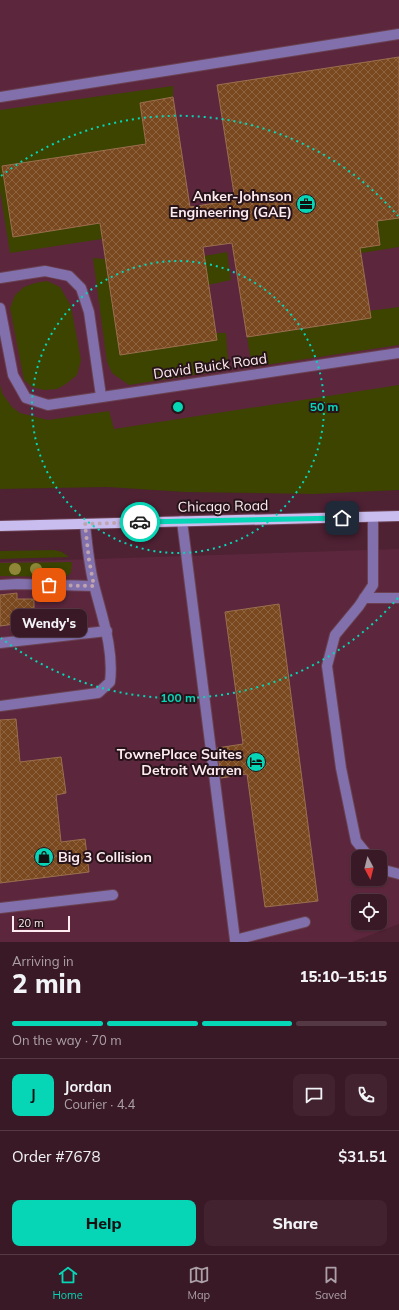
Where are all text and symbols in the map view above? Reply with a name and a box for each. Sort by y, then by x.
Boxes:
place label: Anker-Johnson Engineering (GAE) [170,187,292,221]
office icon: Anker-Johnson Engineering (GAE) [295,193,317,215]
street label: David Buick Road [152,349,268,383]
text: 50 m [310,399,338,414]
centre of rings [171,400,185,414]
street label: Chicago Road [177,496,269,516]
pin [325,501,359,535]
courier [120,502,160,542]
icon: home [331,507,353,529]
icon: car [129,511,151,533]
pin [32,568,66,602]
icon: bag [38,574,60,596]
callout: Wendy's [11,609,87,637]
text: Wendy's [22,615,76,631]
text: 100 m [160,690,196,705]
place label: TownePlace Suites Detroit Warren [117,745,242,779]
hotel icon: TownePlace Suites Detroit Warren [245,751,267,773]
shop icon: Big 3 Collision [33,846,55,868]
place label: Big 3 Collision [58,848,152,866]
north arrow [351,850,387,886]
map controls [351,850,387,930]
button: locate [351,894,387,930]
scale bar [12,914,70,933]
text: 20 m [18,916,44,930]
text: Arriving in [12,953,74,969]
text: 2 min [12,967,82,1000]
text: 15:10–15:15 [300,967,387,986]
text: On the way · 70 m [12,1032,122,1048]
button: chat [293,1074,335,1116]
button: phone [345,1074,387,1116]
text: Jordan [64,1077,112,1096]
text: J [30,1085,36,1104]
text: Courier · 4.4 [64,1096,135,1112]
text: Order #7678 [12,1147,100,1166]
text: $31.51 [338,1147,387,1166]
button: Help [12,1200,196,1246]
button: Share [204,1200,387,1246]
tab: Home [52,1264,83,1302]
tab: Map [187,1264,210,1302]
tab: Saved [315,1264,347,1302]

